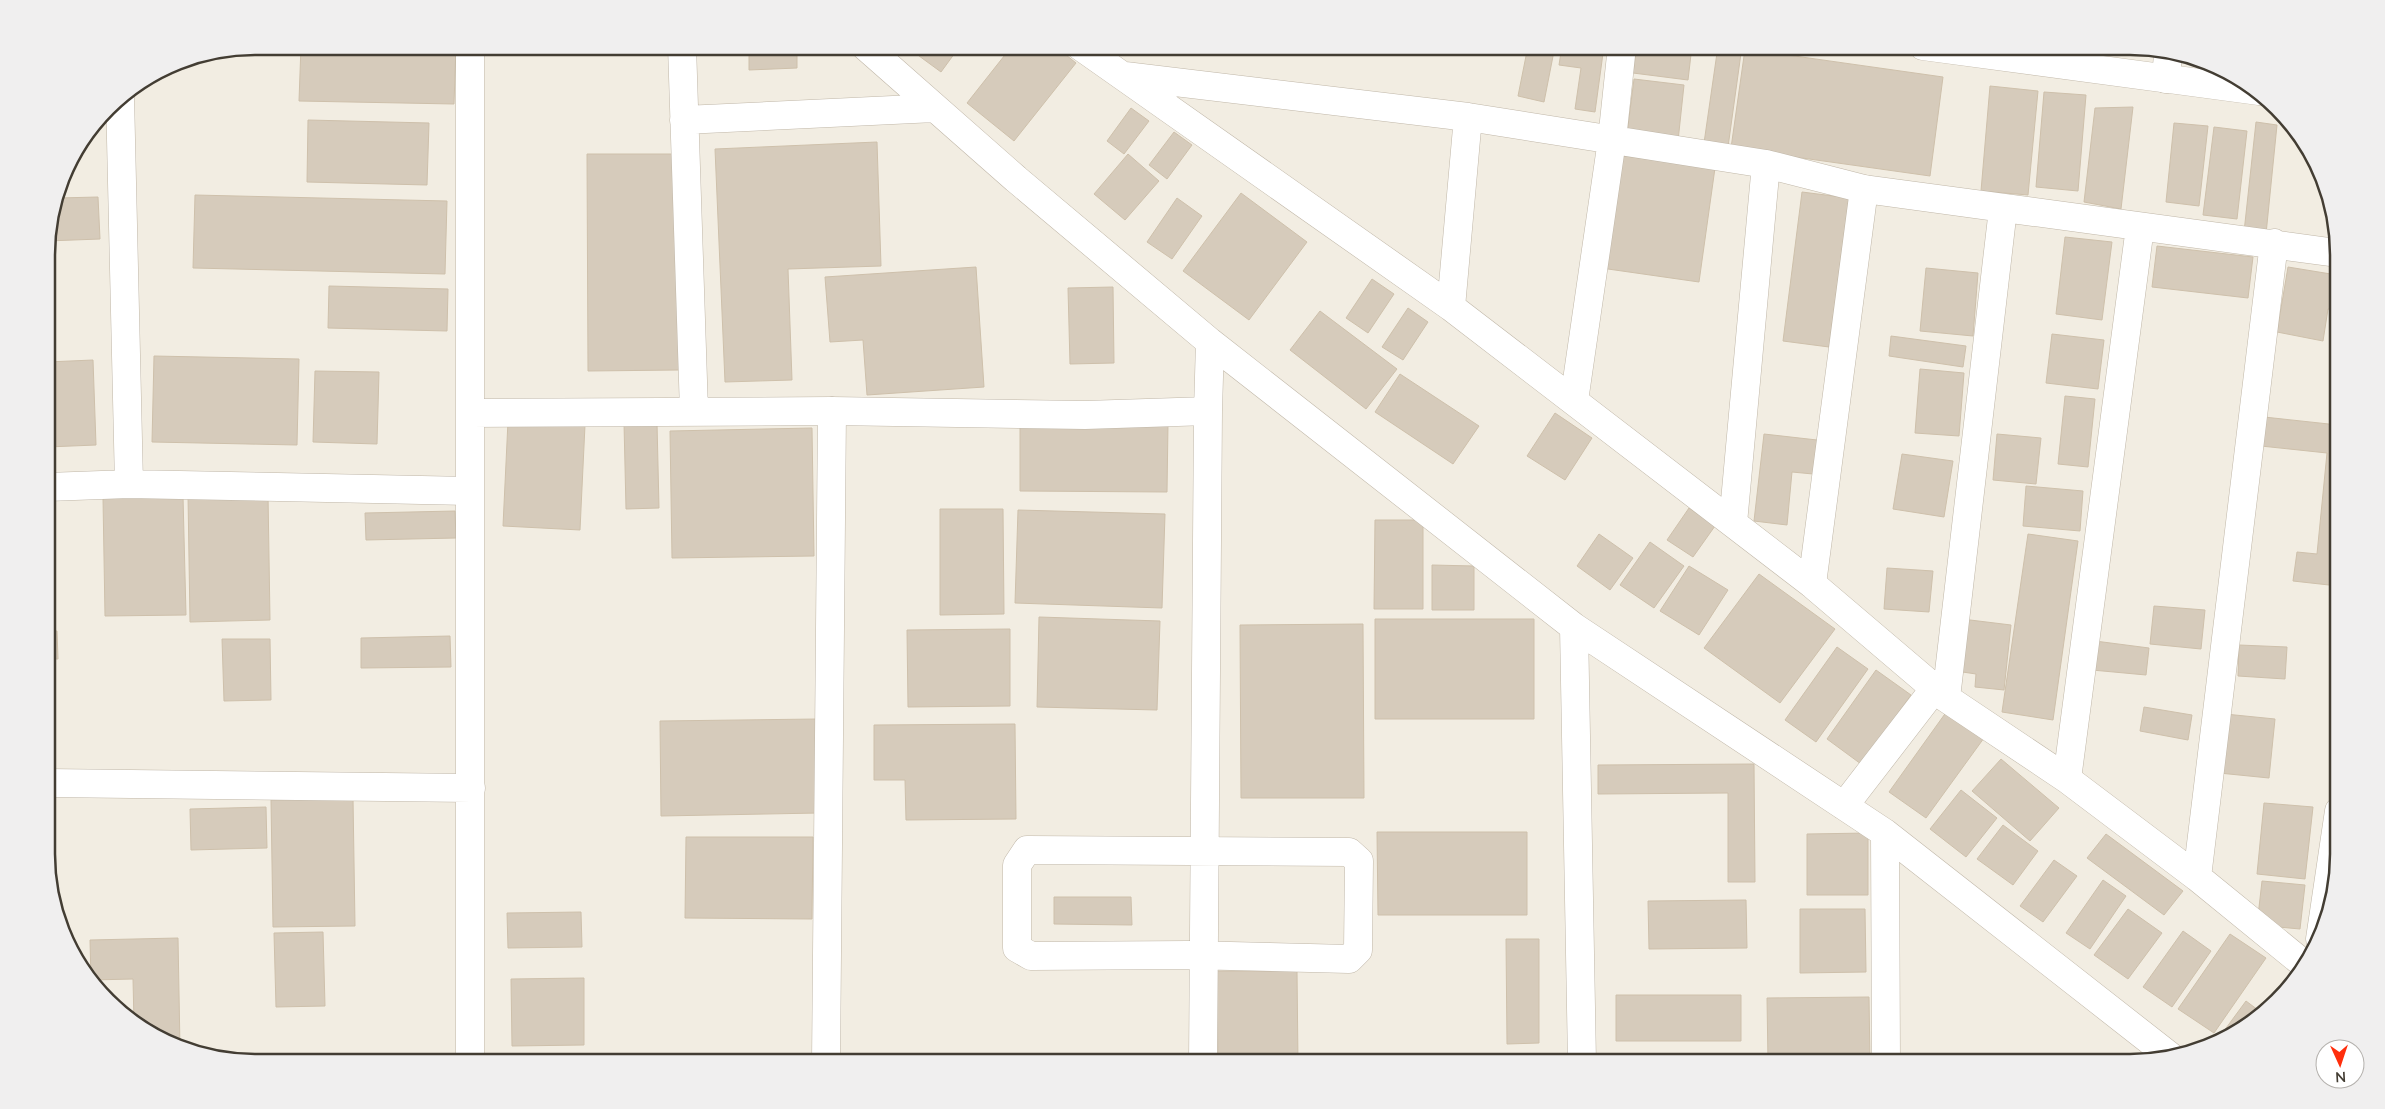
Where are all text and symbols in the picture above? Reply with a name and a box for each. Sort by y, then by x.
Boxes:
north arrow [2315,1039,2365,1089]
text: N [2335,1069,2347,1086]

